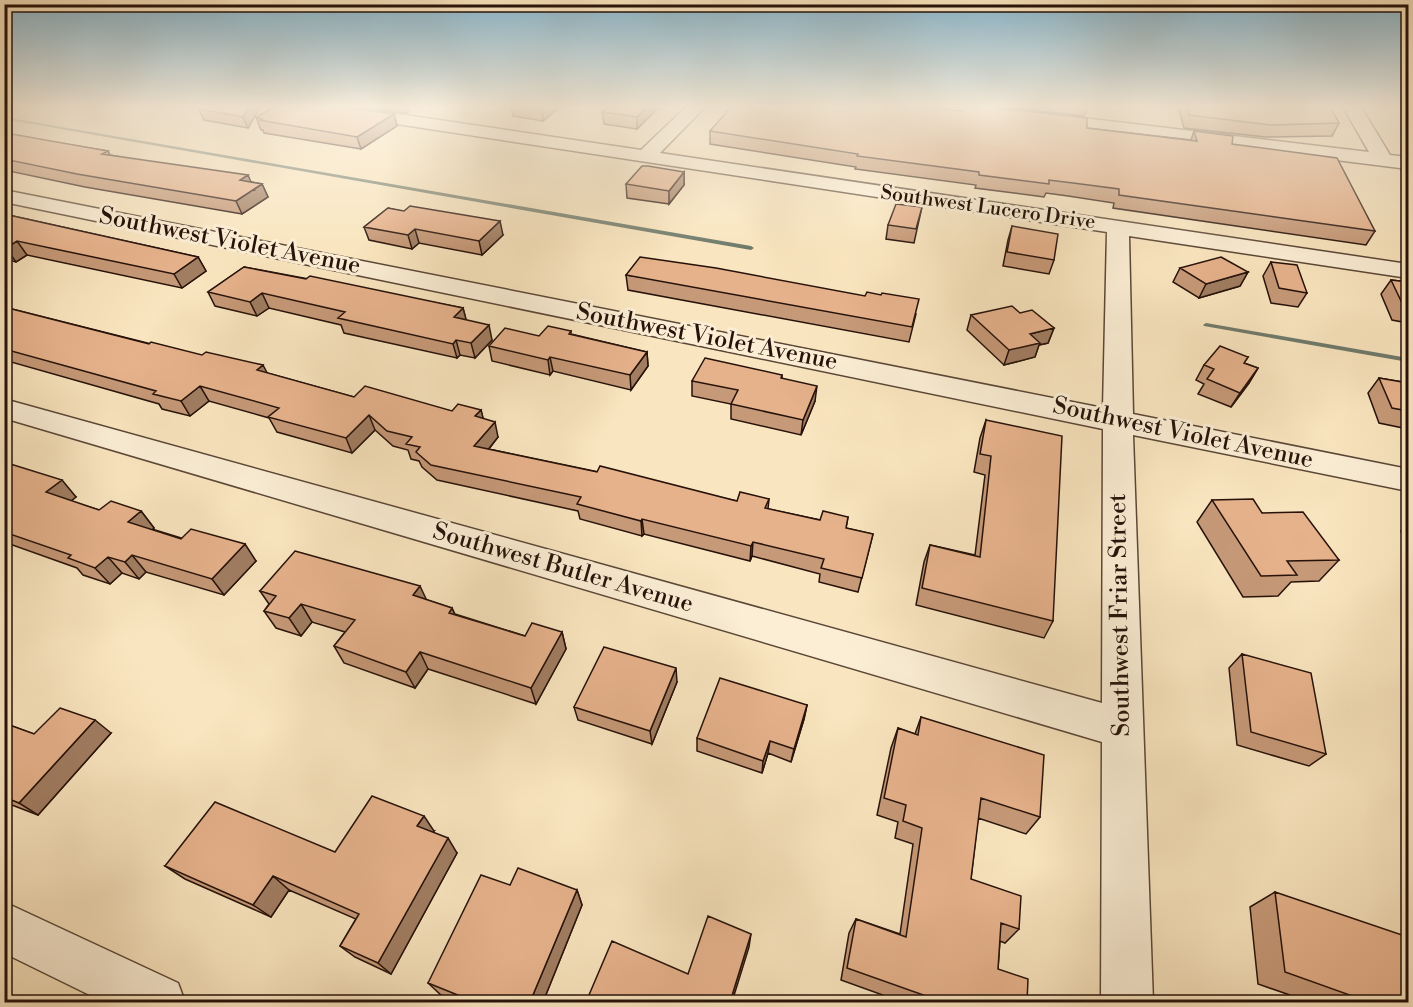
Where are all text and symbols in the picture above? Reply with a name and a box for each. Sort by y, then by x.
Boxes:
street label: Southwest Lucero Drive [879,181,1097,235]
street label: Southwest Violet Avenue [97,201,363,281]
street label: Southwest Violet Avenue [574,297,840,377]
street label: Southwest Violet Avenue [1050,391,1316,475]
street label: Southwest Friar Street [1103,493,1137,737]
street label: Southwest Butler Avenue [429,516,697,620]

